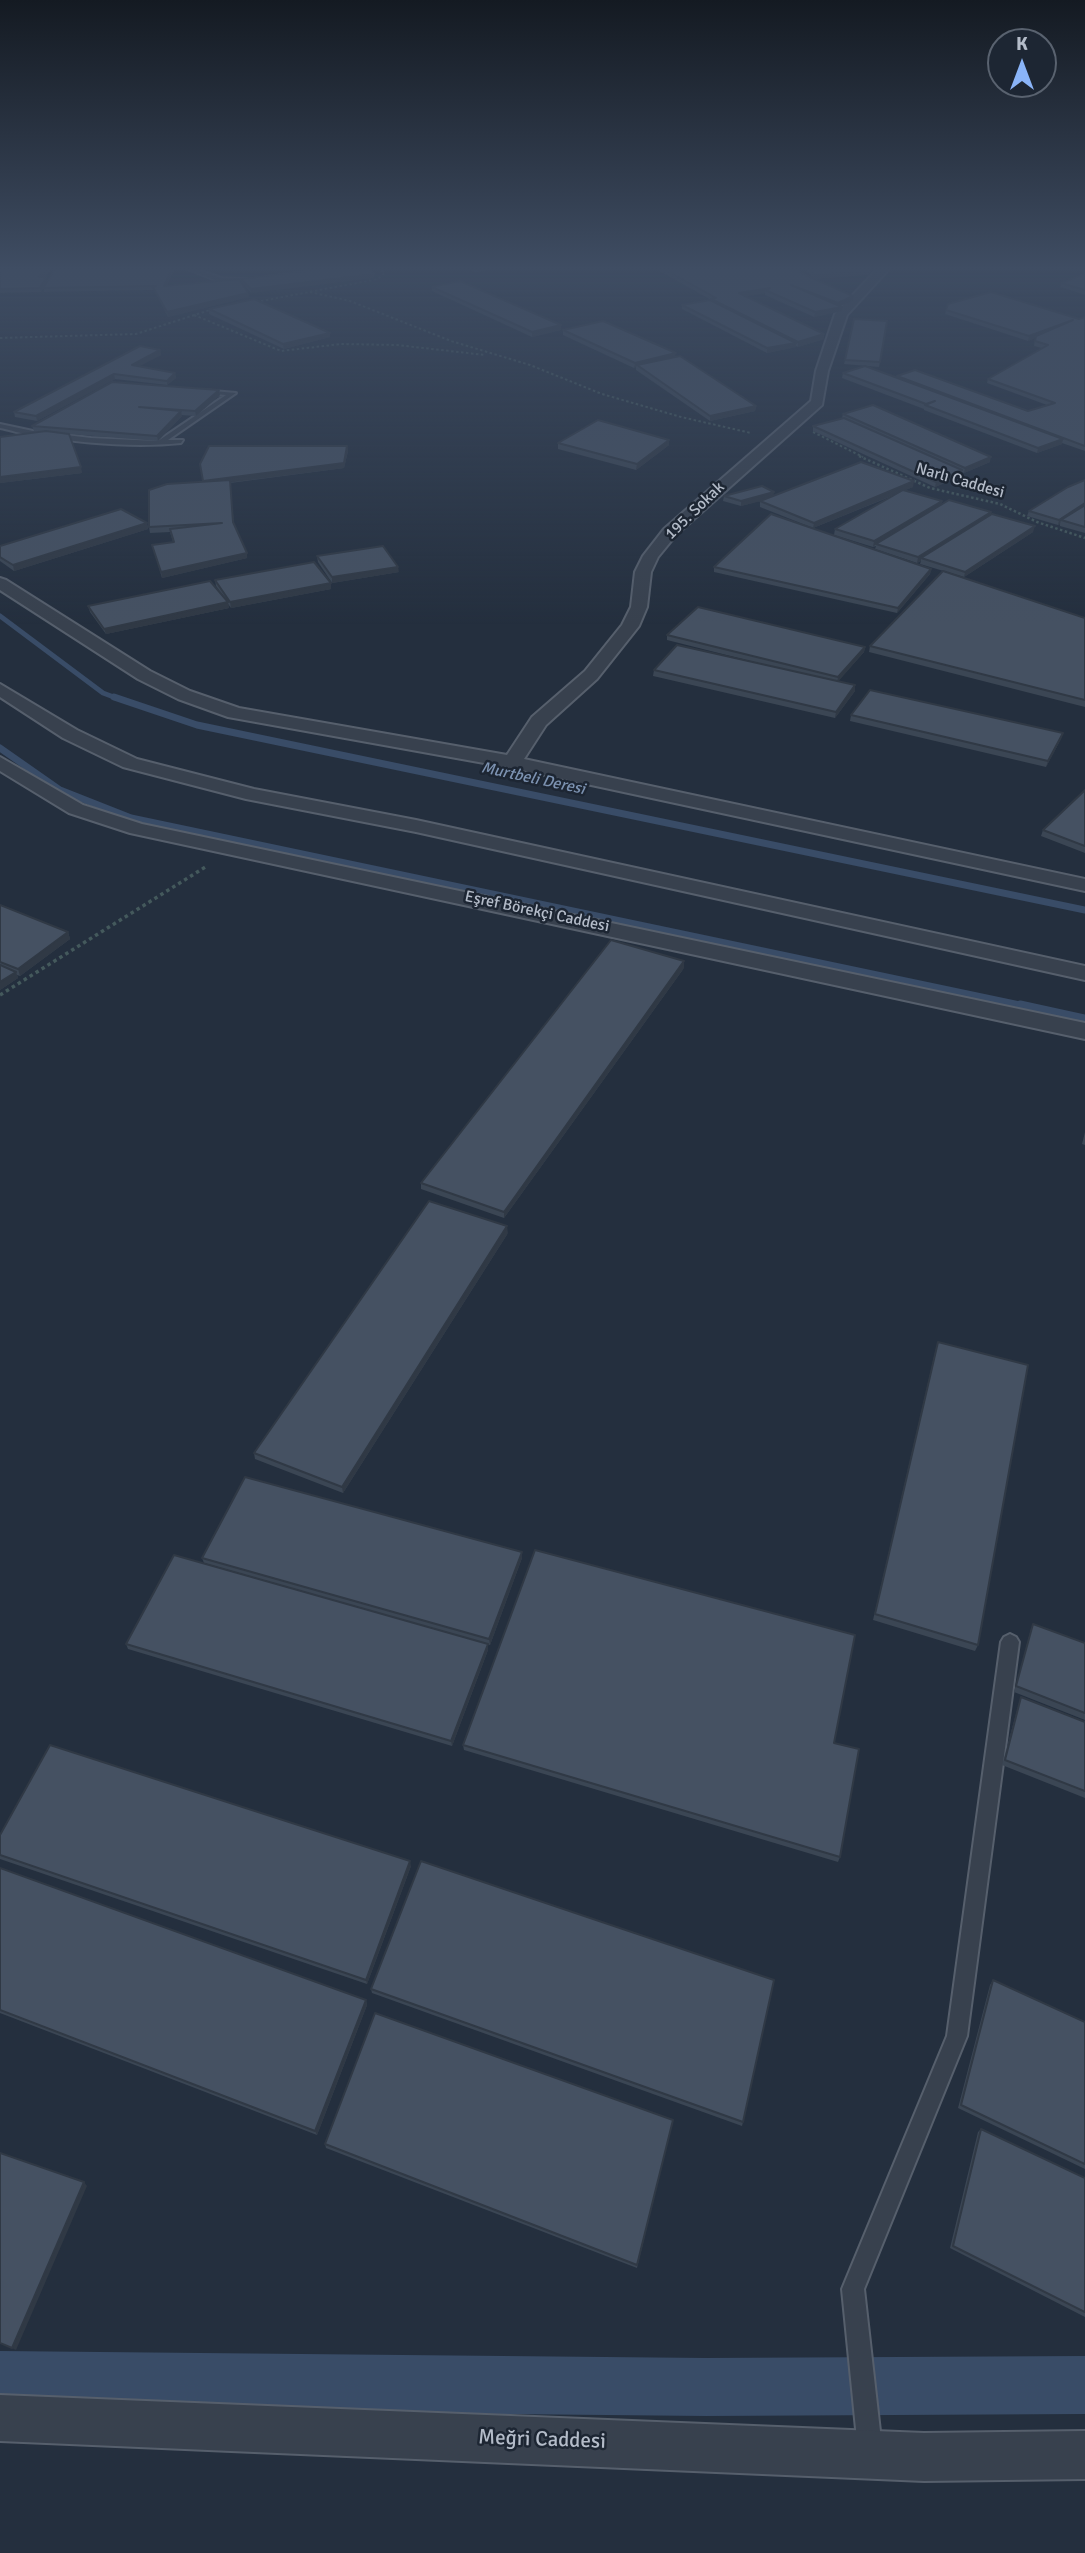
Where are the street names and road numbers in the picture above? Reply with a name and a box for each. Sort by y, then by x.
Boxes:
street label: Narlı Caddesi [913,459,1007,503]
street label: 195. Sokak [661,478,729,544]
street label: Eşref Börekçi Caddesi [463,887,611,937]
street label: Meğri Caddesi [478,2425,606,2455]

